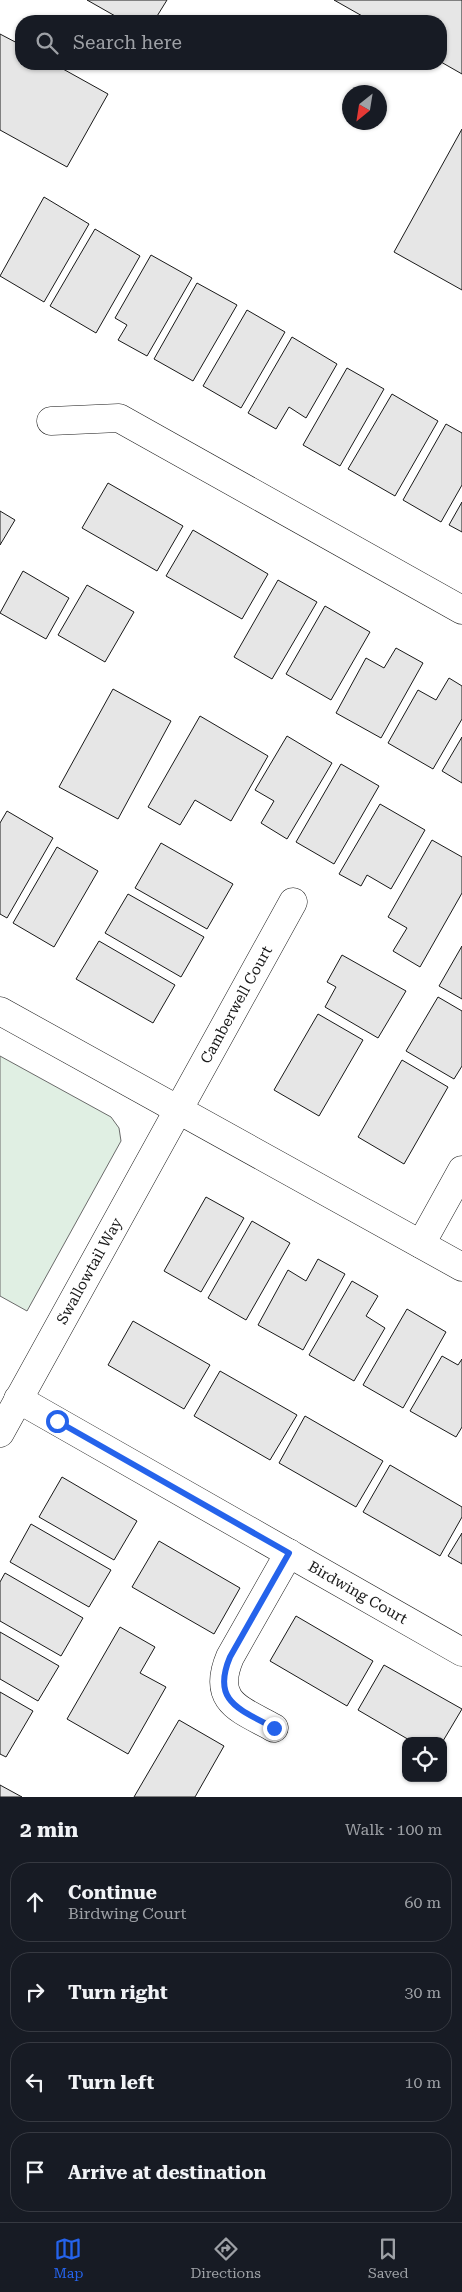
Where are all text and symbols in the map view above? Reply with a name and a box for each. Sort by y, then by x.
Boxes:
search box [15,15,447,70]
icon: search [33,29,61,57]
text: Search here [73,31,182,54]
north arrow [342,85,387,130]
street label: Camberwell Court [197,943,276,1067]
street label: Swallowtail Way [53,1215,126,1327]
route start [46,1410,69,1433]
street label: Birdwing Court [305,1557,411,1628]
route end [263,1717,286,1740]
map controls [402,1737,447,1782]
button: locate [402,1737,447,1782]
text: 2 min [20,1818,78,1842]
text: Walk · 100 m [345,1820,442,1839]
text: Continue [68,1881,157,1904]
icon: ahead [21,1888,49,1916]
text: 60 m [404,1893,441,1912]
text: Birdwing Court [68,1904,186,1923]
icon: right [21,1978,49,2006]
text: Turn right [68,1981,168,2004]
text: 30 m [404,1983,441,2002]
icon: left [21,2068,49,2096]
text: Turn left [68,2071,154,2094]
text: 10 m [404,2073,441,2092]
icon: arrive [21,2158,49,2186]
text: Arrive at destination [68,2161,266,2184]
tab: Map [54,2235,83,2281]
tab: Directions [190,2235,261,2281]
tab: Saved [368,2235,409,2281]

